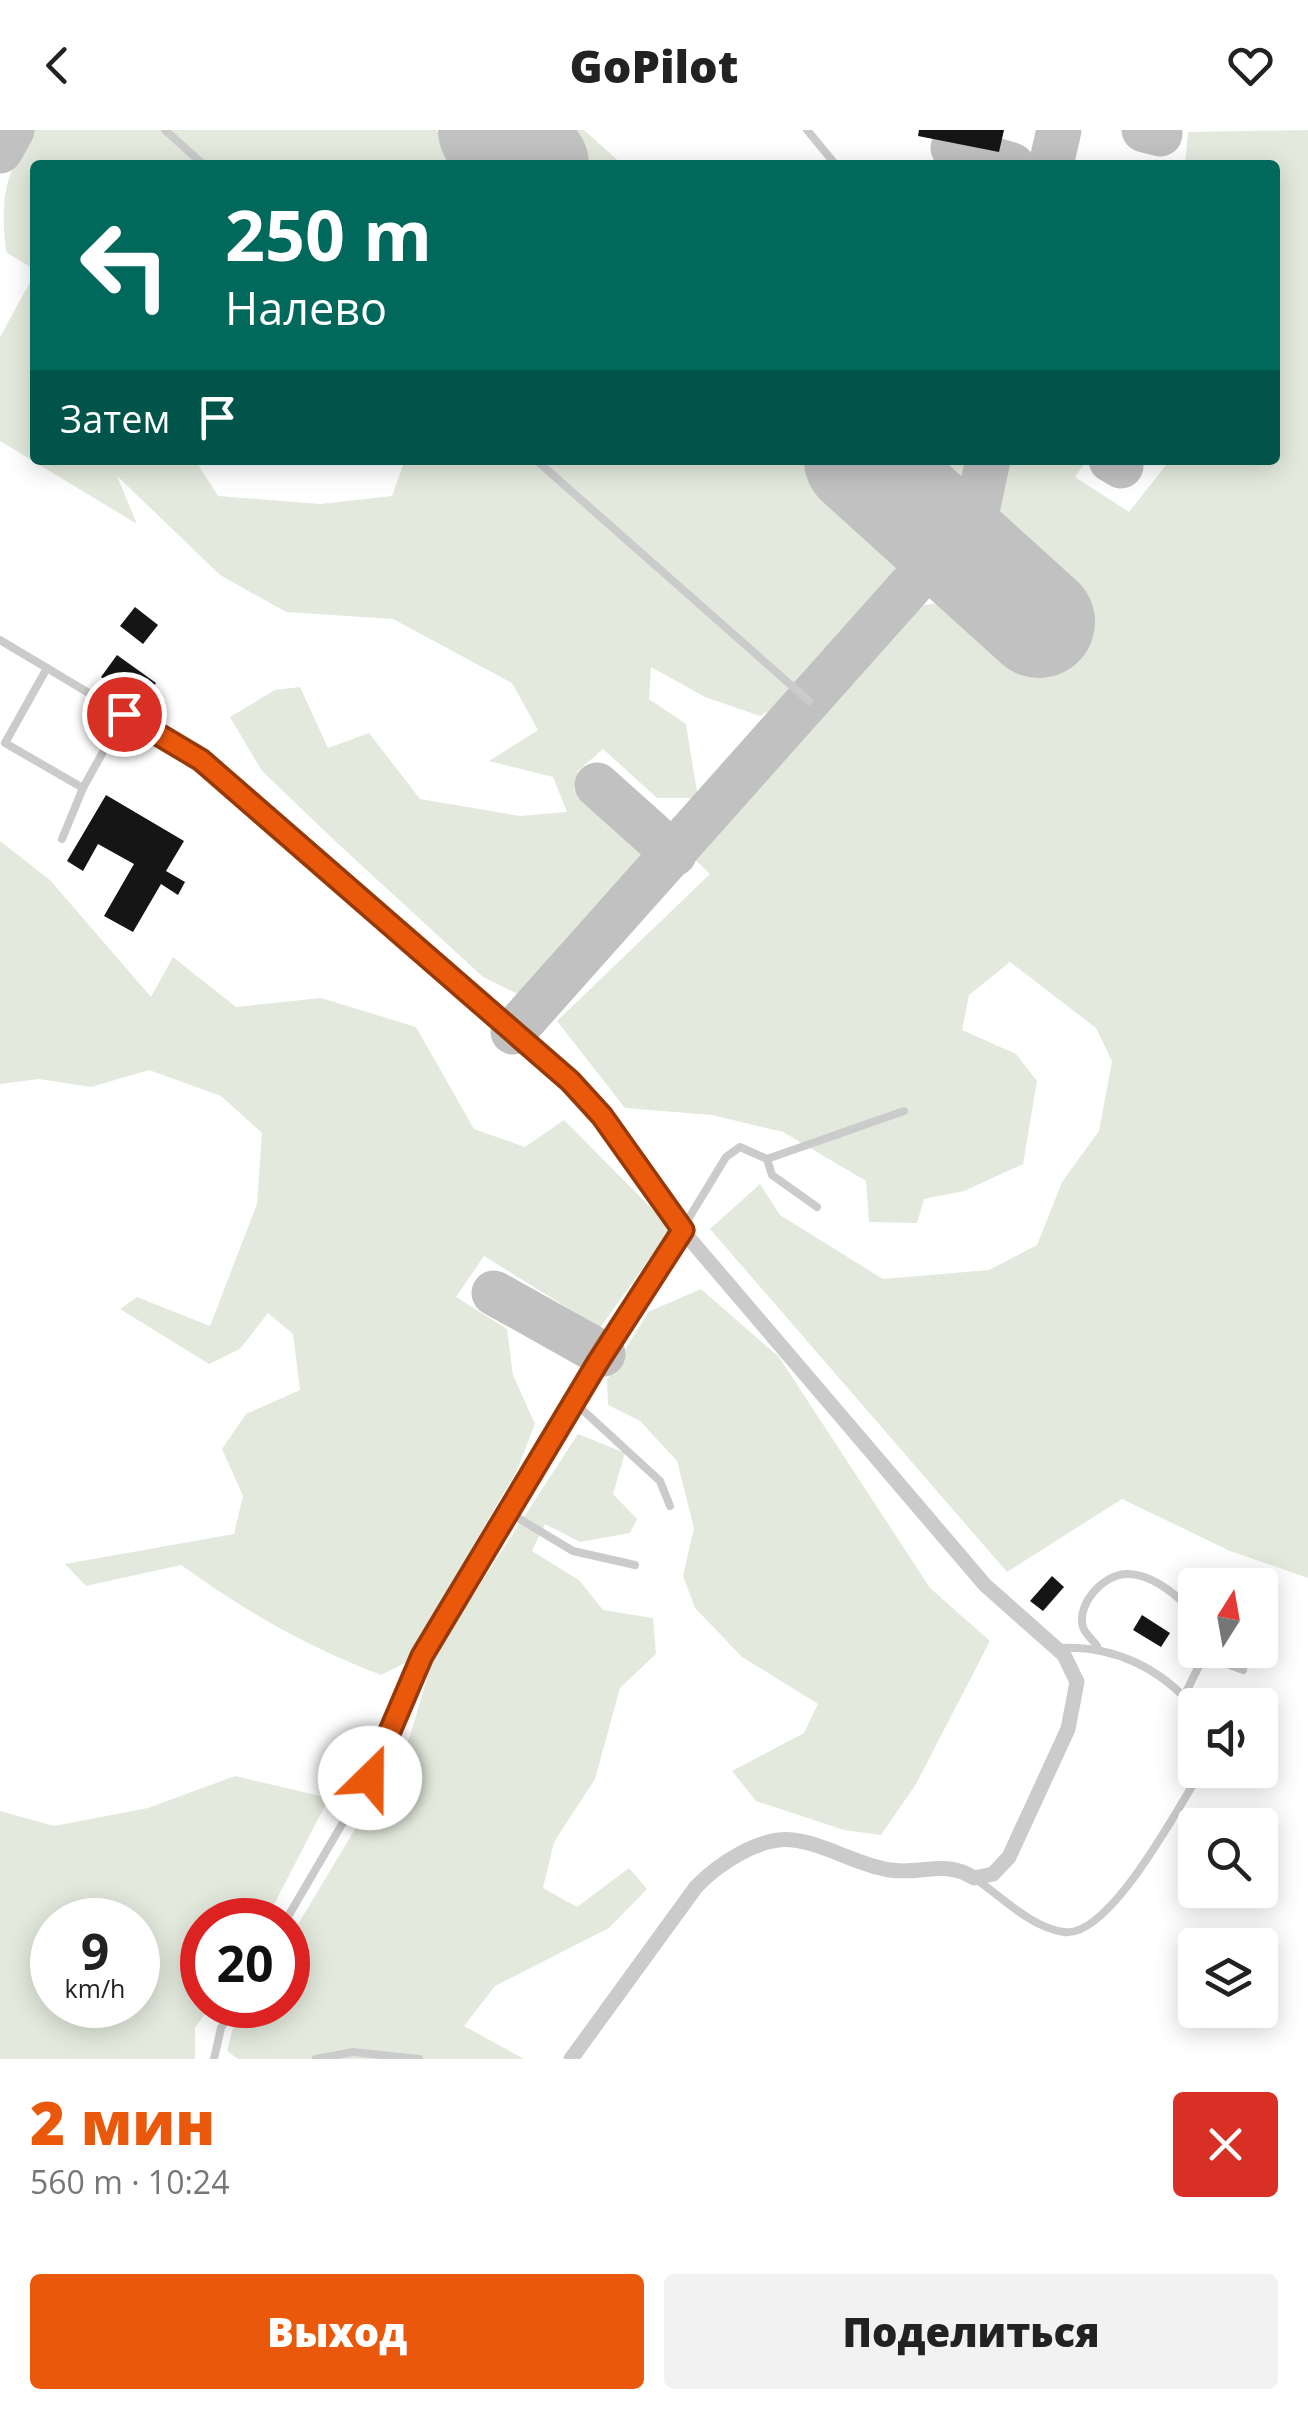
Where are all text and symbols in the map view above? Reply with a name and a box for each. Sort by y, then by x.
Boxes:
text: GoPilot [570,35,738,96]
icon: back [30,38,85,93]
icon: heart [1223,38,1278,93]
text: 250 m [225,186,432,282]
icon: left [60,200,190,330]
text: Налево [225,277,387,338]
icon: arrive [190,390,245,445]
text: Затем [60,392,170,444]
pin [82,672,167,757]
icon: arrive [97,687,152,742]
north arrow [1178,1568,1278,1668]
map controls [1178,1568,1278,2028]
button: sound [1178,1688,1278,1788]
position arrow [318,1726,422,1830]
button: search [1178,1808,1278,1908]
speed limit sign: 20 [180,1898,310,2028]
text: 9 [81,1917,109,1985]
button: layers [1178,1928,1278,2028]
text: km/h [65,1971,125,2005]
text: 2 мин [30,2081,215,2163]
button: close [1173,2092,1278,2197]
text: 560 m · 10:24 [30,2160,229,2203]
button: Выход [30,2274,644,2389]
button: Поделиться [664,2274,1278,2389]

